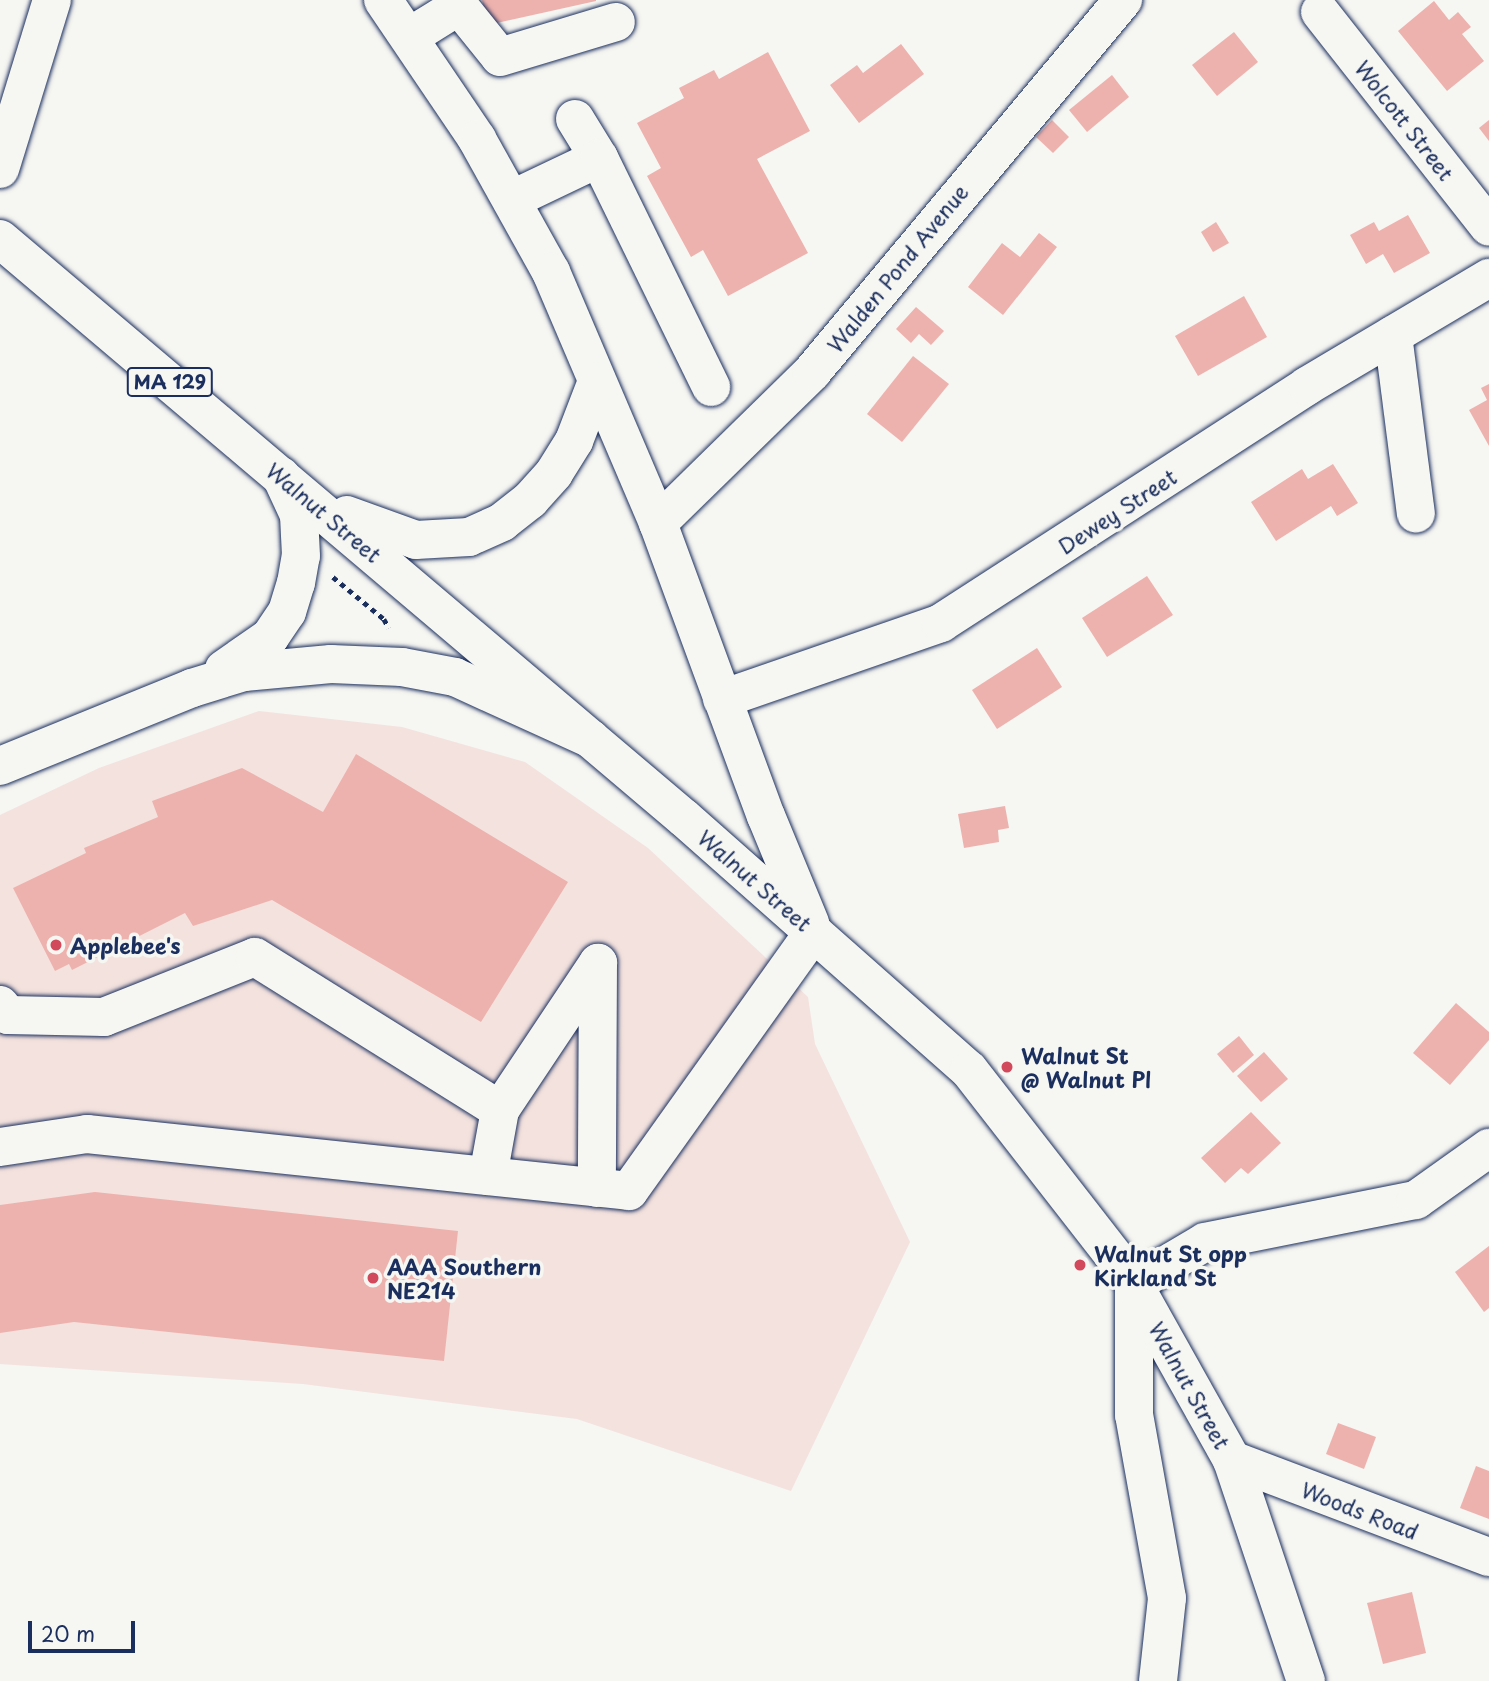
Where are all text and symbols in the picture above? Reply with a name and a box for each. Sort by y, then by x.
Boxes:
street label: Wolcott Street [1350,55,1460,185]
street label: Walden Pond Avenue [821,179,973,357]
road number: MA 129 [126,366,214,398]
street label: Walnut Street [262,457,386,567]
street label: Dewey Street [1053,463,1181,559]
street label: Walnut Street [694,824,816,936]
place label: Applebee's [70,932,181,958]
marker: Applebee's [48,937,64,953]
place label: Walnut St @ Walnut Pl [1021,1042,1150,1092]
marker: Walnut St @ Walnut Pl [999,1059,1015,1075]
place label: Walnut St opp Kirkland St [1094,1240,1246,1290]
place label: AAA Southern NE214 [387,1253,540,1303]
marker: Walnut St opp Kirkland St [1072,1257,1088,1273]
marker: AAA Southern NE214 [365,1270,381,1286]
street label: Walnut Street [1145,1317,1235,1453]
street label: Woods Road [1298,1476,1422,1544]
scale bar [32,1608,138,1652]
text: 20 m [41,1617,95,1649]

